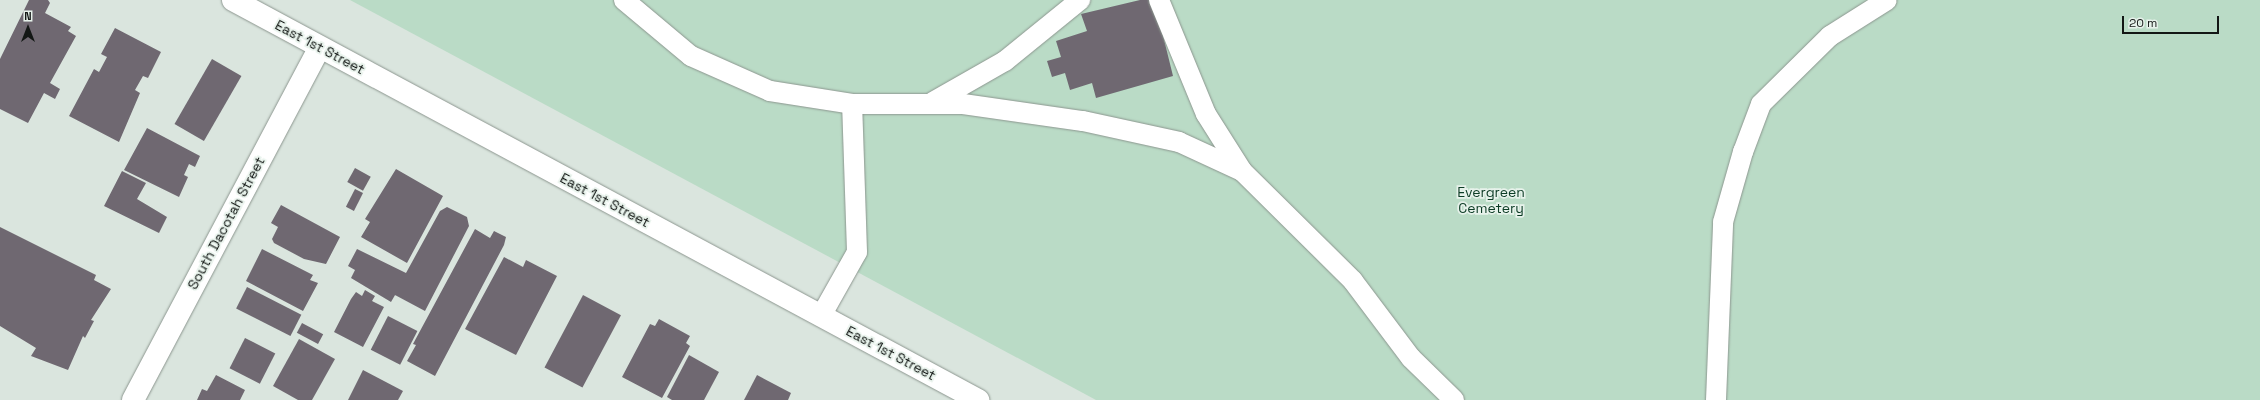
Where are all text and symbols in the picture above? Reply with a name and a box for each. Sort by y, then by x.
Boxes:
north arrow [8,8,48,48]
scale bar [2124,8,2221,34]
text: N [24,9,32,23]
text: 20 m [2129,15,2157,31]
street label: East 1st Street [272,16,368,78]
street label: South Dacotah Street [184,154,268,292]
street label: East 1st Street [557,169,653,231]
park label: Evergreen Cemetery [1457,184,1525,216]
street label: East 1st Street [843,322,939,384]

